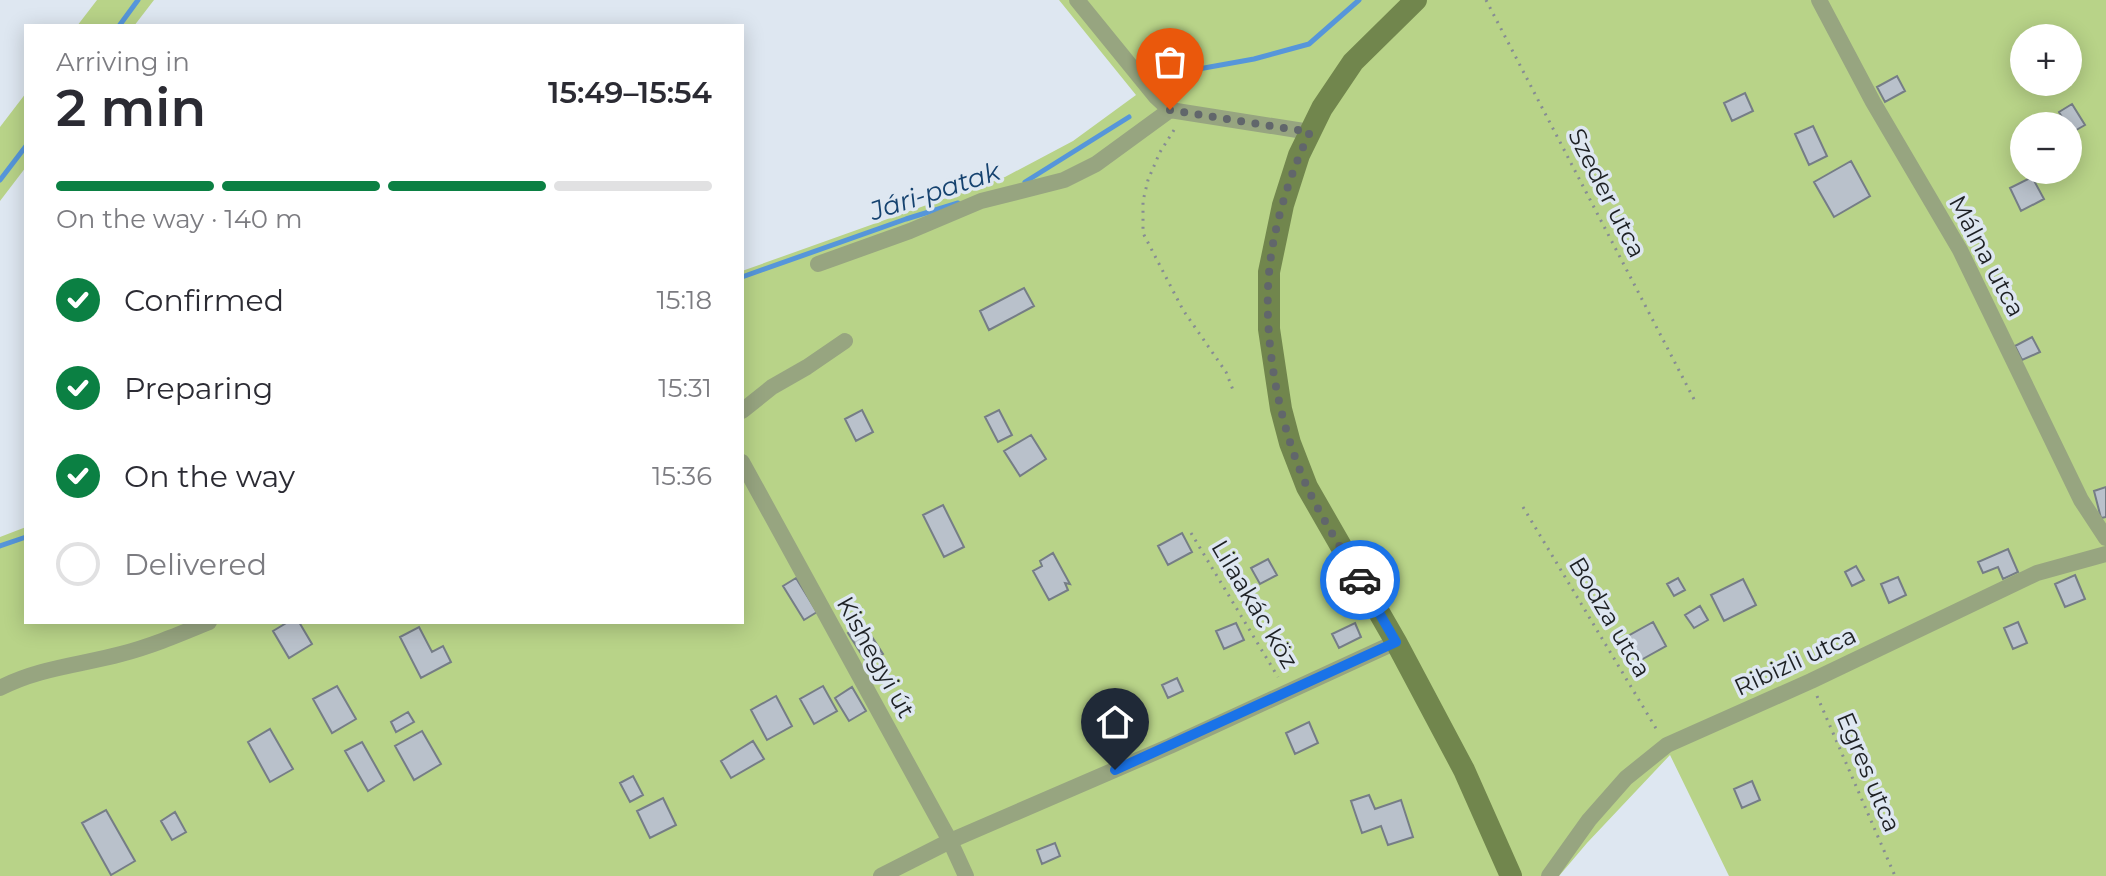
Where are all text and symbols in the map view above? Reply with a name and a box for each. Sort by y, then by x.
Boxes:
map controls [2010,24,2082,184]
button: + [2010,24,2082,96]
pin [1136,28,1204,110]
icon: bag [1148,40,1192,84]
text: Arriving in [56,46,190,78]
text: 15:49–15:54 [548,74,712,111]
text: 2 min [56,76,206,139]
button: − [2010,112,2082,184]
street label: Szeder utca [1562,124,1652,262]
water label: Jári-patak [865,154,1006,227]
street label: Málna utca [1943,190,2031,322]
text: On the way · 140 m [56,203,302,235]
icon: check [56,278,100,322]
text: Confirmed [124,282,284,319]
text: 15:18 [656,284,712,316]
icon: check [56,366,100,410]
text: Preparing [124,370,273,407]
text: 15:31 [658,372,712,404]
icon: check [56,454,100,498]
text: On the way [124,458,295,495]
text: 15:36 [652,460,712,492]
street label: Lilaakác köz [1205,535,1305,673]
courier [1320,540,1400,620]
text: Delivered [124,546,267,583]
street label: Bodza utca [1563,552,1657,682]
icon: car [1338,558,1382,602]
street label: Kishegyi út [831,591,921,723]
street label: Ribizli utca [1729,620,1861,702]
pin [1081,688,1149,770]
icon: home [1093,700,1137,744]
street label: Egres utca [1831,708,1907,836]

